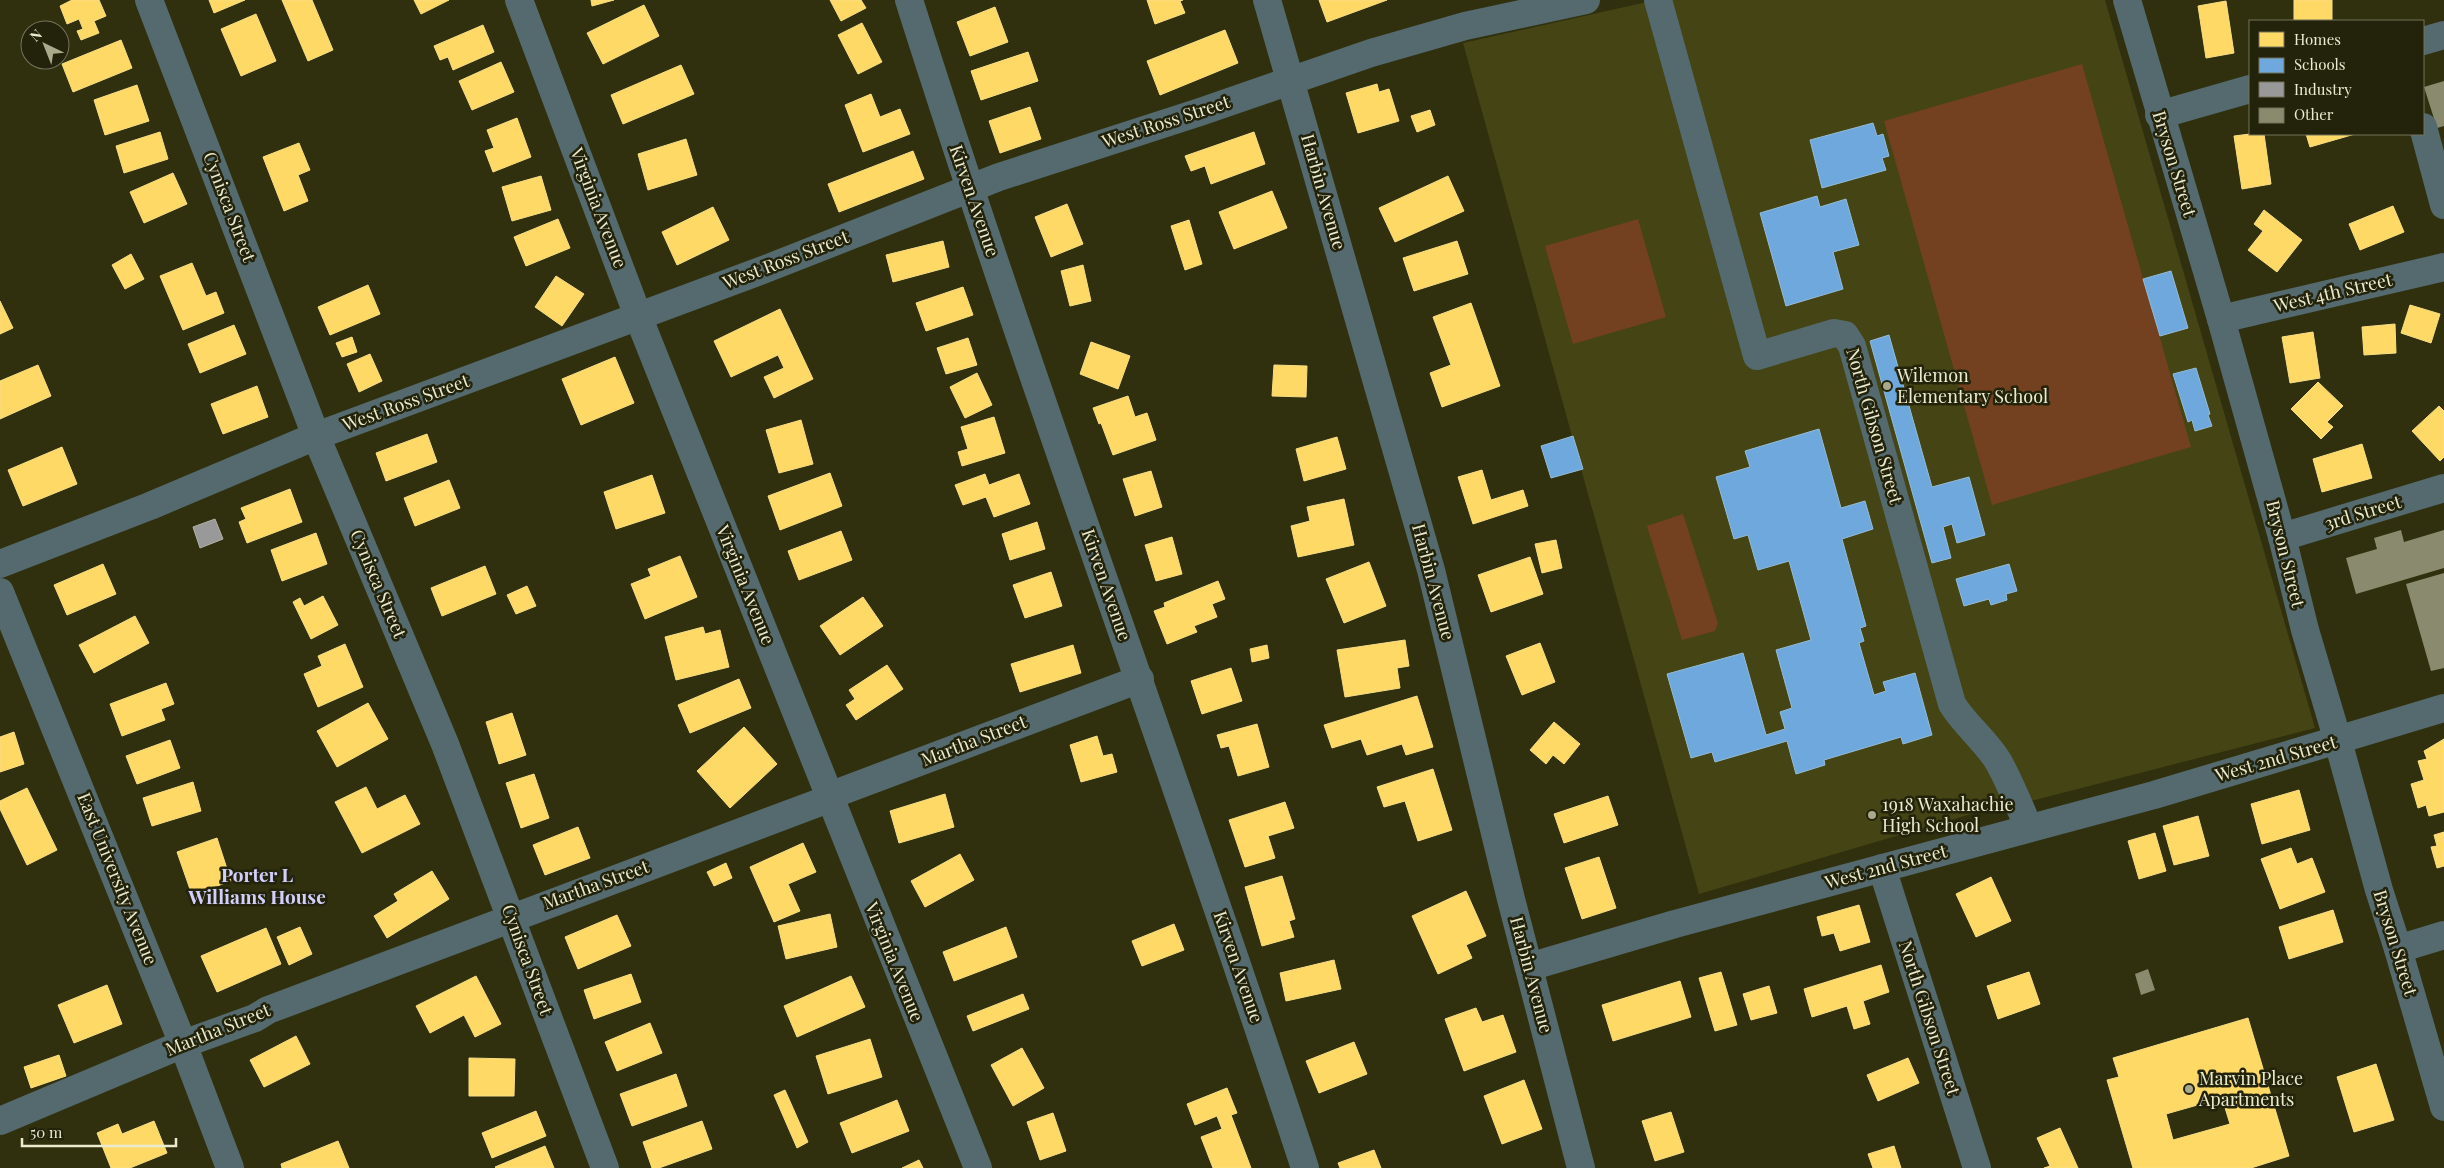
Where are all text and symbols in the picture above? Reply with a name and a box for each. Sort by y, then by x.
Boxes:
north arrow [20,20,70,70]
legend [2249,20,2424,135]
text: N [26,25,46,46]
text: Homes [2294,29,2341,49]
text: Schools [2294,54,2346,74]
text: Industry [2294,79,2352,99]
street label: West Ross Street [1098,89,1233,153]
text: Other [2294,104,2334,124]
street label: Bryson Street [2147,108,2203,220]
street label: Harbin Avenue [1296,131,1352,253]
street label: Kirven Avenue [945,142,1005,260]
street label: Virginia Avenue [565,143,633,271]
street label: Cynisca Street [198,148,262,266]
street label: West Ross Street [718,224,853,294]
street label: West 4th Street [2270,267,2395,318]
street label: North Gibson Street [1841,345,1909,507]
place label: Wilemon Elementary School [1896,363,2048,408]
street label: West Ross Street [338,368,473,436]
marker: Wilemon Elementary School [1881,380,1893,392]
street label: 3rd Street [2321,489,2405,535]
street label: Bryson Street [2261,498,2311,610]
street label: Virginia Avenue [711,520,781,648]
street label: Harbin Avenue [1407,521,1461,643]
street label: Cynisca Street [345,526,413,642]
street label: Kirven Avenue [1077,526,1137,644]
street label: Martha Street [917,709,1030,771]
street label: West 2nd Street [2211,729,2340,787]
street label: East University Avenue [72,789,163,968]
place label: 1918 Waxahachie High School [1882,792,2014,837]
marker: 1918 Waxahachie High School [1866,809,1878,821]
street label: West 2nd Street [1821,838,1950,894]
street label: Martha Street [539,854,653,914]
district label: Porter L Williams House [187,861,326,909]
street label: Bryson Street [2368,887,2424,999]
street label: Virginia Avenue [860,897,930,1025]
street label: Cynisca Street [497,901,559,1019]
street label: Kirven Avenue [1209,908,1269,1026]
street label: Harbin Avenue [1505,914,1559,1036]
street label: North Gibson Street [1894,937,1966,1099]
street label: Martha Street [162,997,274,1061]
place label: Marvin Place Apartments [2198,1066,2303,1111]
marker: Marvin Place Apartments [2183,1083,2195,1095]
scale bar [22,1116,176,1148]
text: 50 m [30,1122,63,1142]

